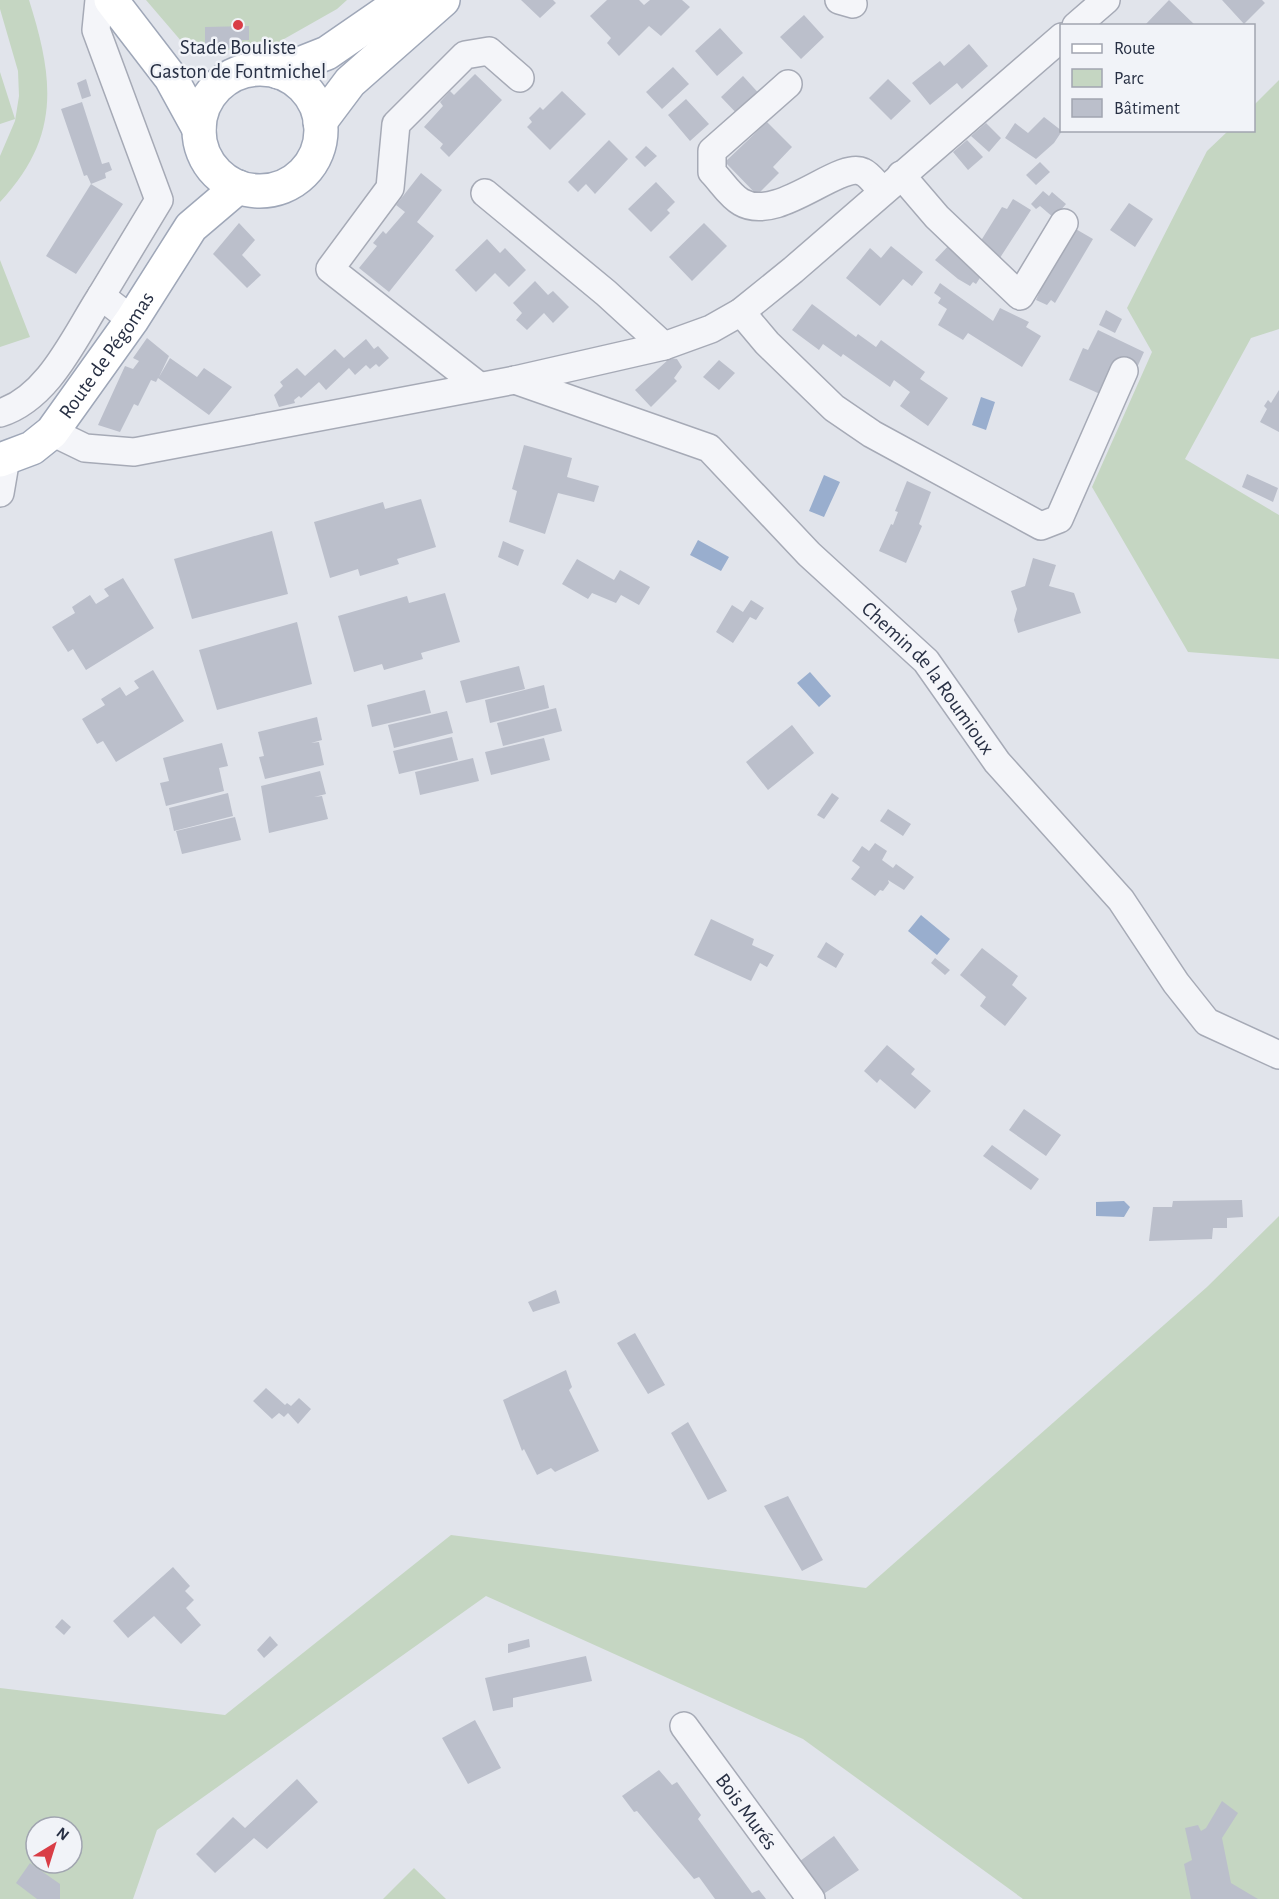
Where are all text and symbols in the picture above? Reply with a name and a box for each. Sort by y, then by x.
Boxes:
marker: Stade Bouliste Gaston de Fontmichel [231,18,245,32]
legend [1060,24,1255,132]
place label: Stade Bouliste Gaston de Fontmichel [150,37,326,82]
text: Route [1114,40,1155,58]
text: Parc [1114,70,1144,88]
text: Bâtiment [1114,100,1180,118]
street label: Route de Pégomas [55,288,158,423]
street label: Chemin de la Roumioux [857,598,998,758]
street label: Bois Murés [712,1770,781,1854]
north arrow [24,1815,84,1875]
text: N [53,1824,72,1844]

